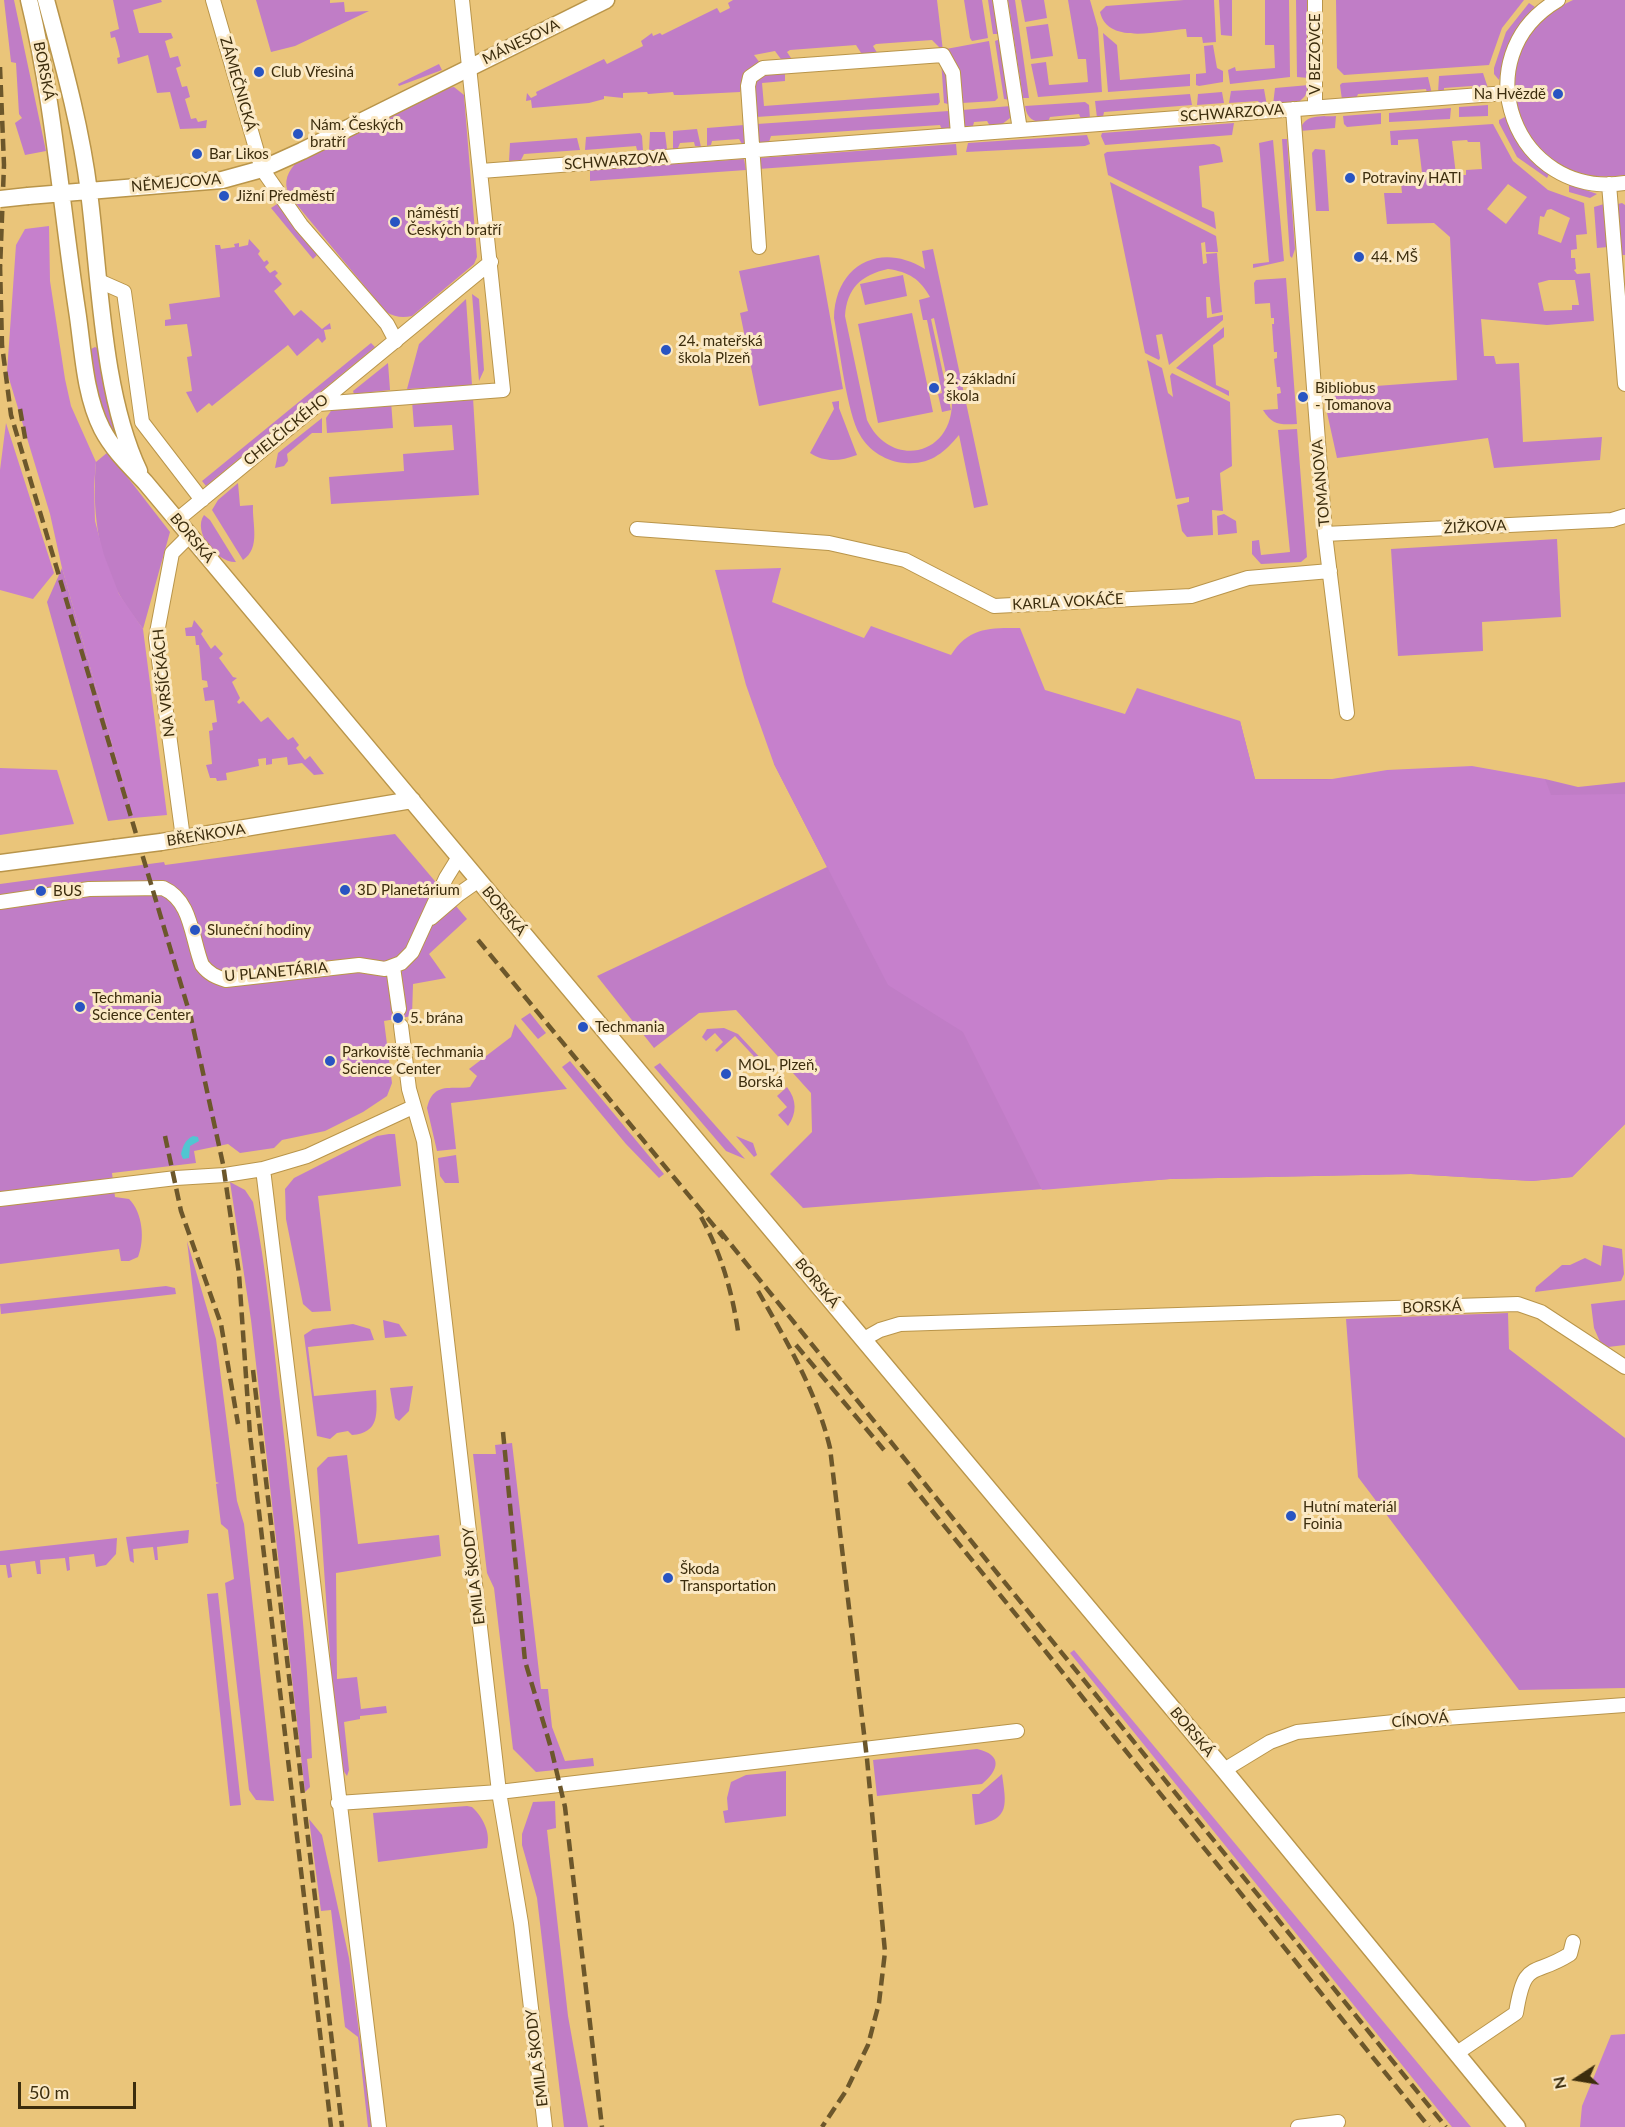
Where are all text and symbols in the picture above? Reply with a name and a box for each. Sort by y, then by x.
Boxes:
street label: V BEZOVCE [1306,13,1324,95]
street label: MÁNESOVA [480,16,562,68]
street label: ZÁMEČNICKÁ [216,35,260,133]
street label: BORSKÁ [30,40,58,102]
place label: Club Vřesiná [271,63,354,81]
marker: Club Vřesiná [252,65,266,79]
place label: Na Hvězdě [1474,85,1546,103]
marker: Na Hvězdě [1551,87,1565,101]
street label: SCHWARZOVA [1179,100,1285,126]
place label: Nám. Českých bratří [310,116,403,151]
marker: Nám. Českých bratří [291,127,305,141]
place label: Bar Likos [209,145,269,163]
marker: Bar Likos [190,147,204,161]
street label: SCHWARZOVA [563,148,669,174]
place label: Potraviny HATI [1362,169,1462,187]
street label: NĚMEJCOVA [130,170,222,196]
marker: Potraviny HATI [1343,171,1357,185]
place label: Jižní Předměstí [236,187,335,205]
marker: Jižní Předměstí [217,189,231,203]
place label: náměstí Českých bratří [407,204,501,239]
marker: náměstí Českých bratří [388,215,402,229]
place label: 44. MŠ [1371,248,1418,266]
marker: 44. MŠ [1352,250,1366,264]
place label: 24. mateřská škola Plzeň [678,332,763,367]
marker: 24. mateřská škola Plzeň [659,343,673,357]
place label: 2. základní škola [946,370,1015,405]
place label: Bibliobus - Tomanova [1315,379,1391,414]
marker: 2. základní škola [927,381,941,395]
street label: CHELČICKÉHO [240,390,332,470]
marker: Bibliobus - Tomanova [1296,390,1310,404]
street label: TOMANOVA [1308,439,1334,527]
street label: BORSKÁ [166,509,218,567]
street label: ŽIŽKOVA [1443,516,1507,538]
street label: KARLA VOKÁČE [1012,590,1124,614]
street label: NA VRŠÍČKÁCH [149,628,179,738]
street label: BŘEŇKOVA [165,820,247,850]
place label: 3D Planetárium [357,881,460,899]
place label: BUS [53,882,82,900]
street label: BORSKÁ [478,882,530,940]
marker: 3D Planetárium [338,883,352,897]
marker: BUS [34,884,48,898]
place label: Sluneční hodiny [207,921,311,939]
marker: Sluneční hodiny [188,923,202,937]
street label: U PLANETÁRIA [224,959,328,985]
place label: Techmania Science Center [92,989,191,1024]
marker: Techmania Science Center [73,1000,87,1014]
place label: 5. brána [410,1009,463,1027]
marker: 5. brána [391,1011,405,1025]
place label: Techmania [595,1018,665,1036]
marker: Techmania [576,1020,590,1034]
place label: Parkoviště Techmania Science Center [342,1043,484,1078]
marker: Parkoviště Techmania Science Center [323,1054,337,1068]
place label: MOL, Plzeň, Borská [738,1056,818,1091]
marker: MOL, Plzeň, Borská [719,1067,733,1081]
street label: BORSKÁ [791,1254,843,1312]
street label: BORSKÁ [1402,1297,1462,1317]
place label: Hutní materiál Foinia [1303,1498,1397,1533]
marker: Hutní materiál Foinia [1284,1509,1298,1523]
street label: EMILA ŠKODY [459,1526,489,1626]
place label: Škoda Transportation [680,1560,776,1595]
marker: Škoda Transportation [661,1571,675,1585]
street label: BORSKÁ [1166,1703,1218,1761]
street label: CÍNOVÁ [1391,1709,1449,1731]
street label: EMILA ŠKODY [522,2008,552,2108]
north arrow [1547,2049,1607,2109]
scale bar [21,2070,140,2108]
text: N [1548,2075,1569,2091]
text: 50 m [29,2081,69,2103]

